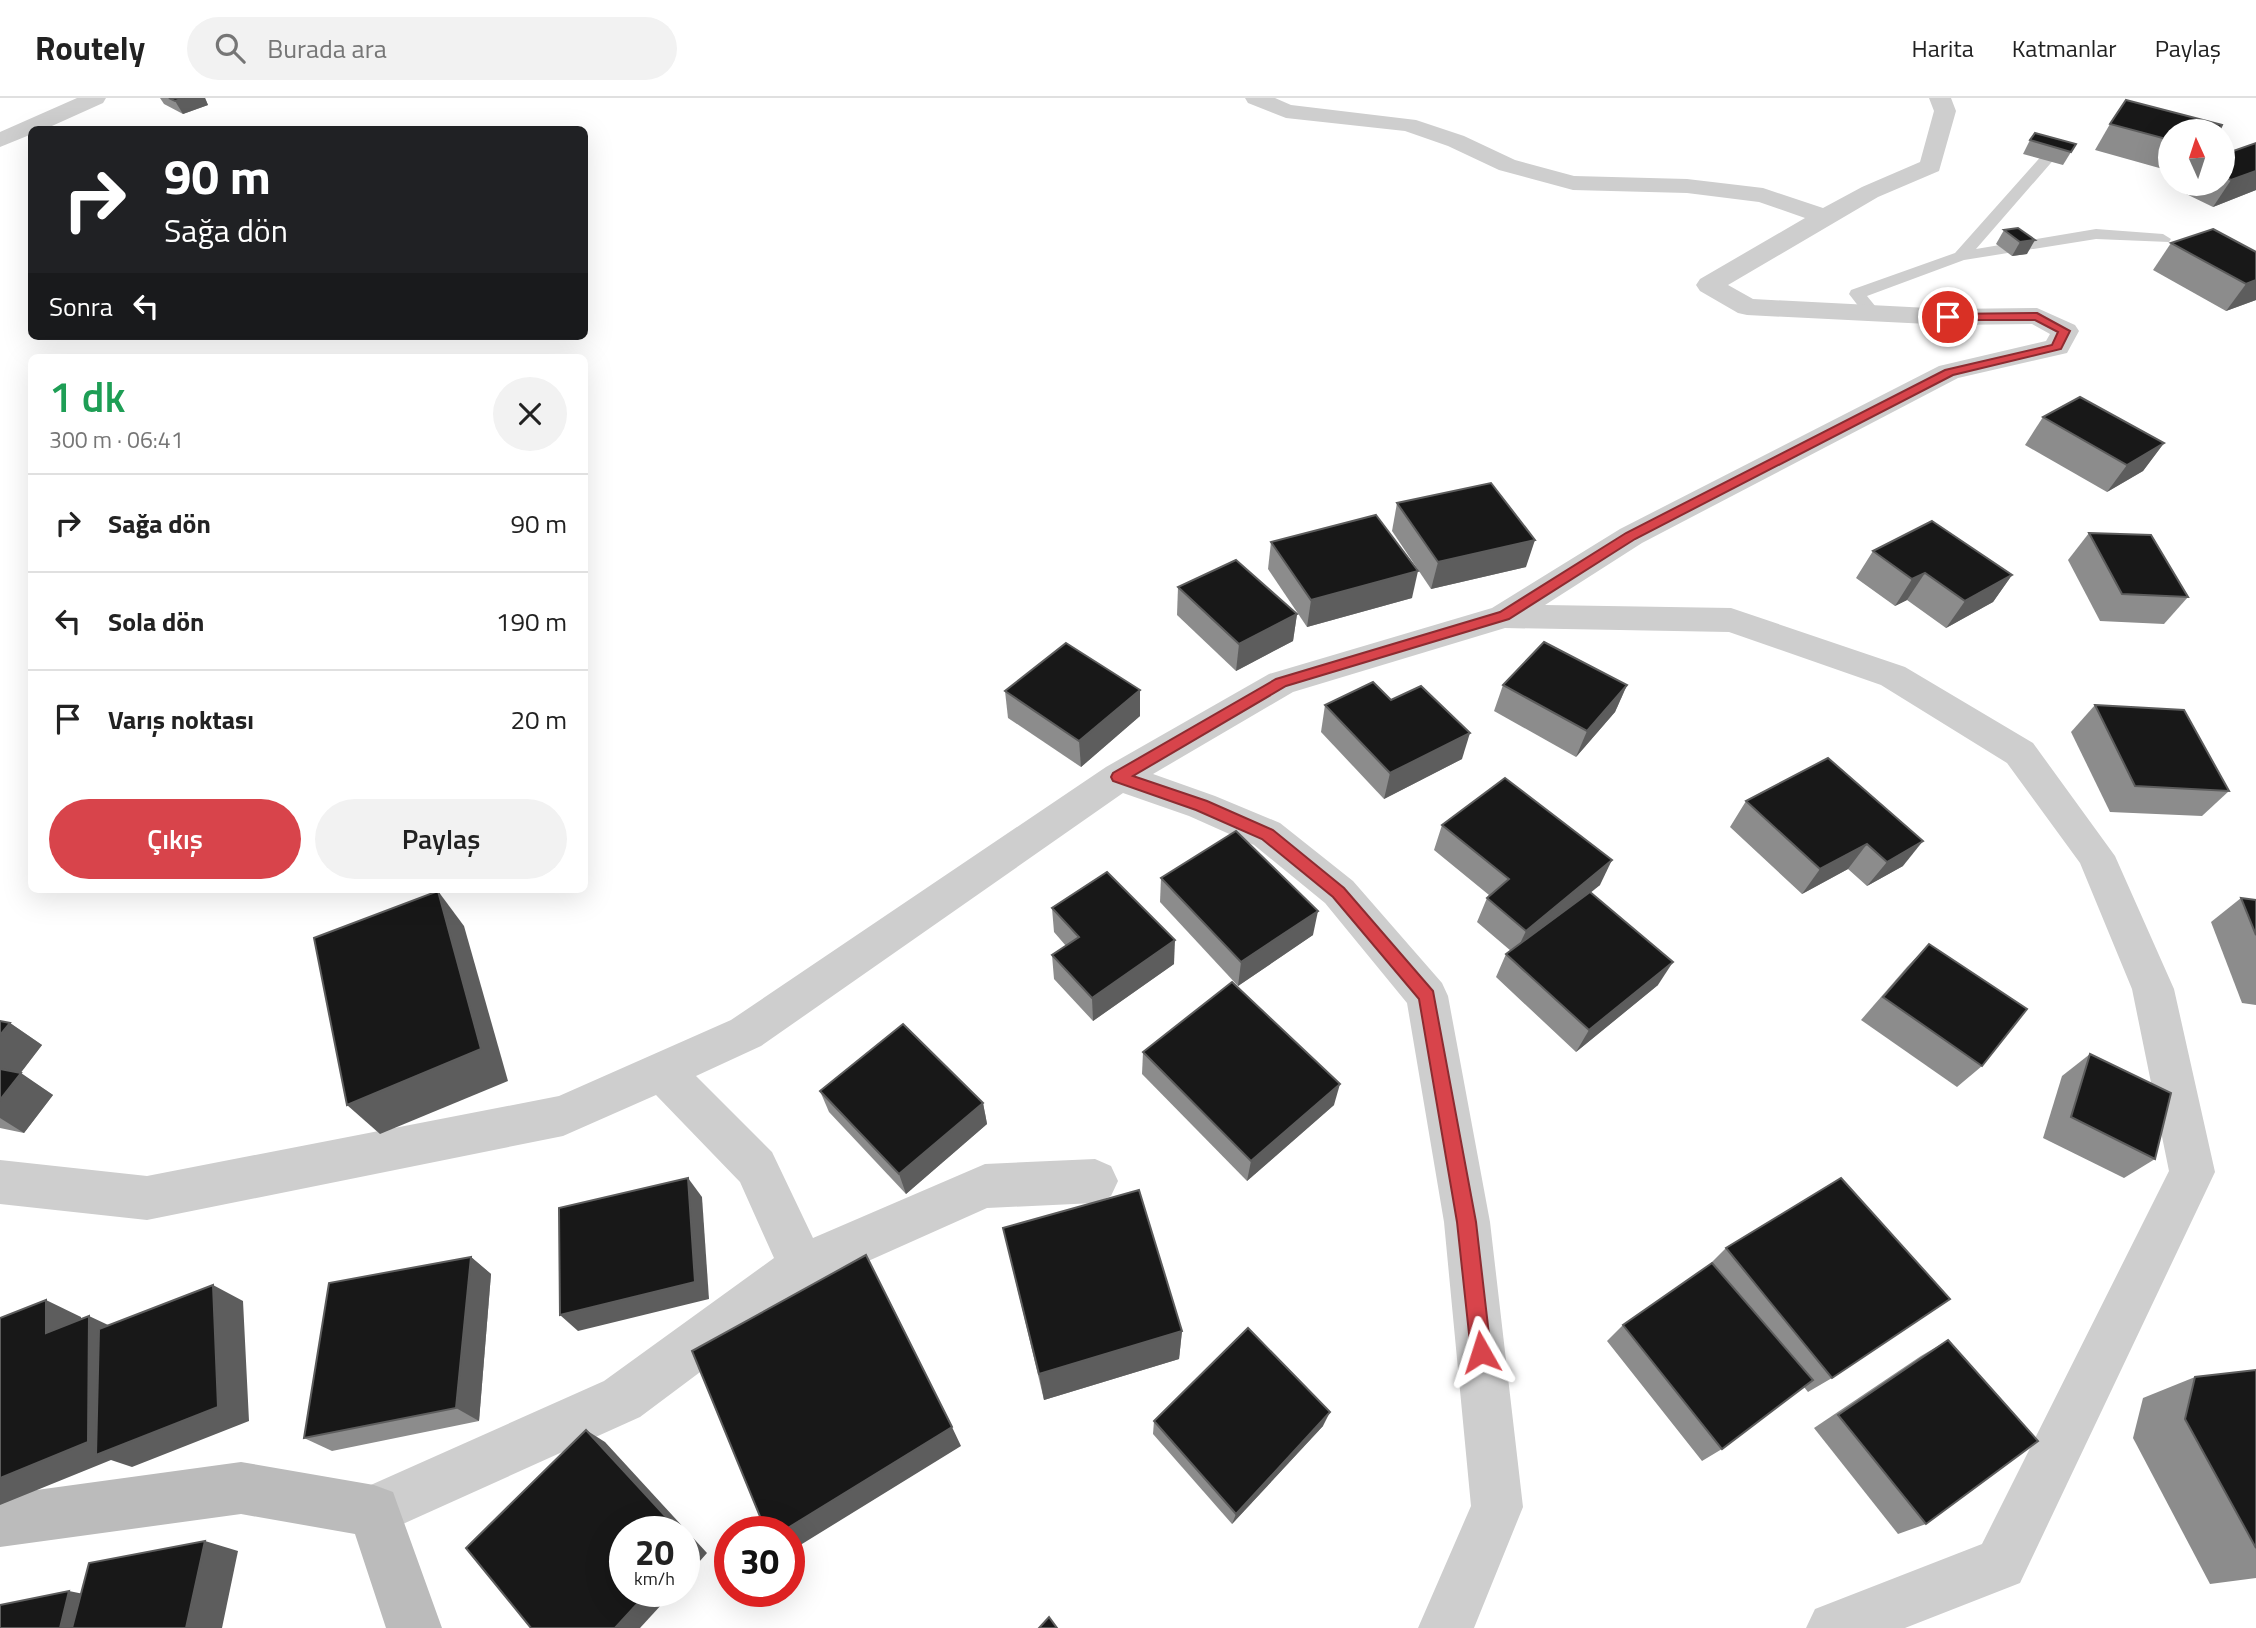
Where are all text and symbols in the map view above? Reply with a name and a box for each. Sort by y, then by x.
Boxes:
search box [187,17,677,80]
text: Routely [35,23,145,73]
icon: search [211,29,249,67]
text: Burada ara [267,29,387,68]
text: Harita [1911,30,1974,66]
text: Katmanlar [2012,30,2117,66]
text: Paylaş [2155,30,2221,66]
north arrow [2158,119,2235,196]
map controls [2158,119,2235,196]
text: 90 m [164,138,271,213]
icon: right [49,154,140,245]
text: Sağa dön [164,206,288,254]
text: Sonra [49,287,113,326]
icon: left [127,287,165,325]
pin [1918,287,1978,347]
icon: arrive [1929,298,1967,336]
text: 1 dk [49,364,125,428]
button: close [493,377,567,451]
text: 300 m · 06:41 [49,422,184,457]
icon: right [49,504,87,542]
text: Sağa dön [108,504,211,543]
text: 90 m [510,504,567,543]
icon: left [49,602,87,640]
text: Sola dön [108,602,205,641]
text: 190 m [496,602,567,641]
icon: arrive [49,700,87,738]
text: Varış noktası [108,700,254,739]
text: 20 m [510,700,567,739]
button: Çıkış [49,799,301,879]
button: Paylaş [315,799,567,879]
position arrow [1444,1315,1518,1389]
speed limit sign: 30 [714,1516,805,1607]
text: 20 [635,1525,674,1579]
text: km/h [634,1565,675,1592]

